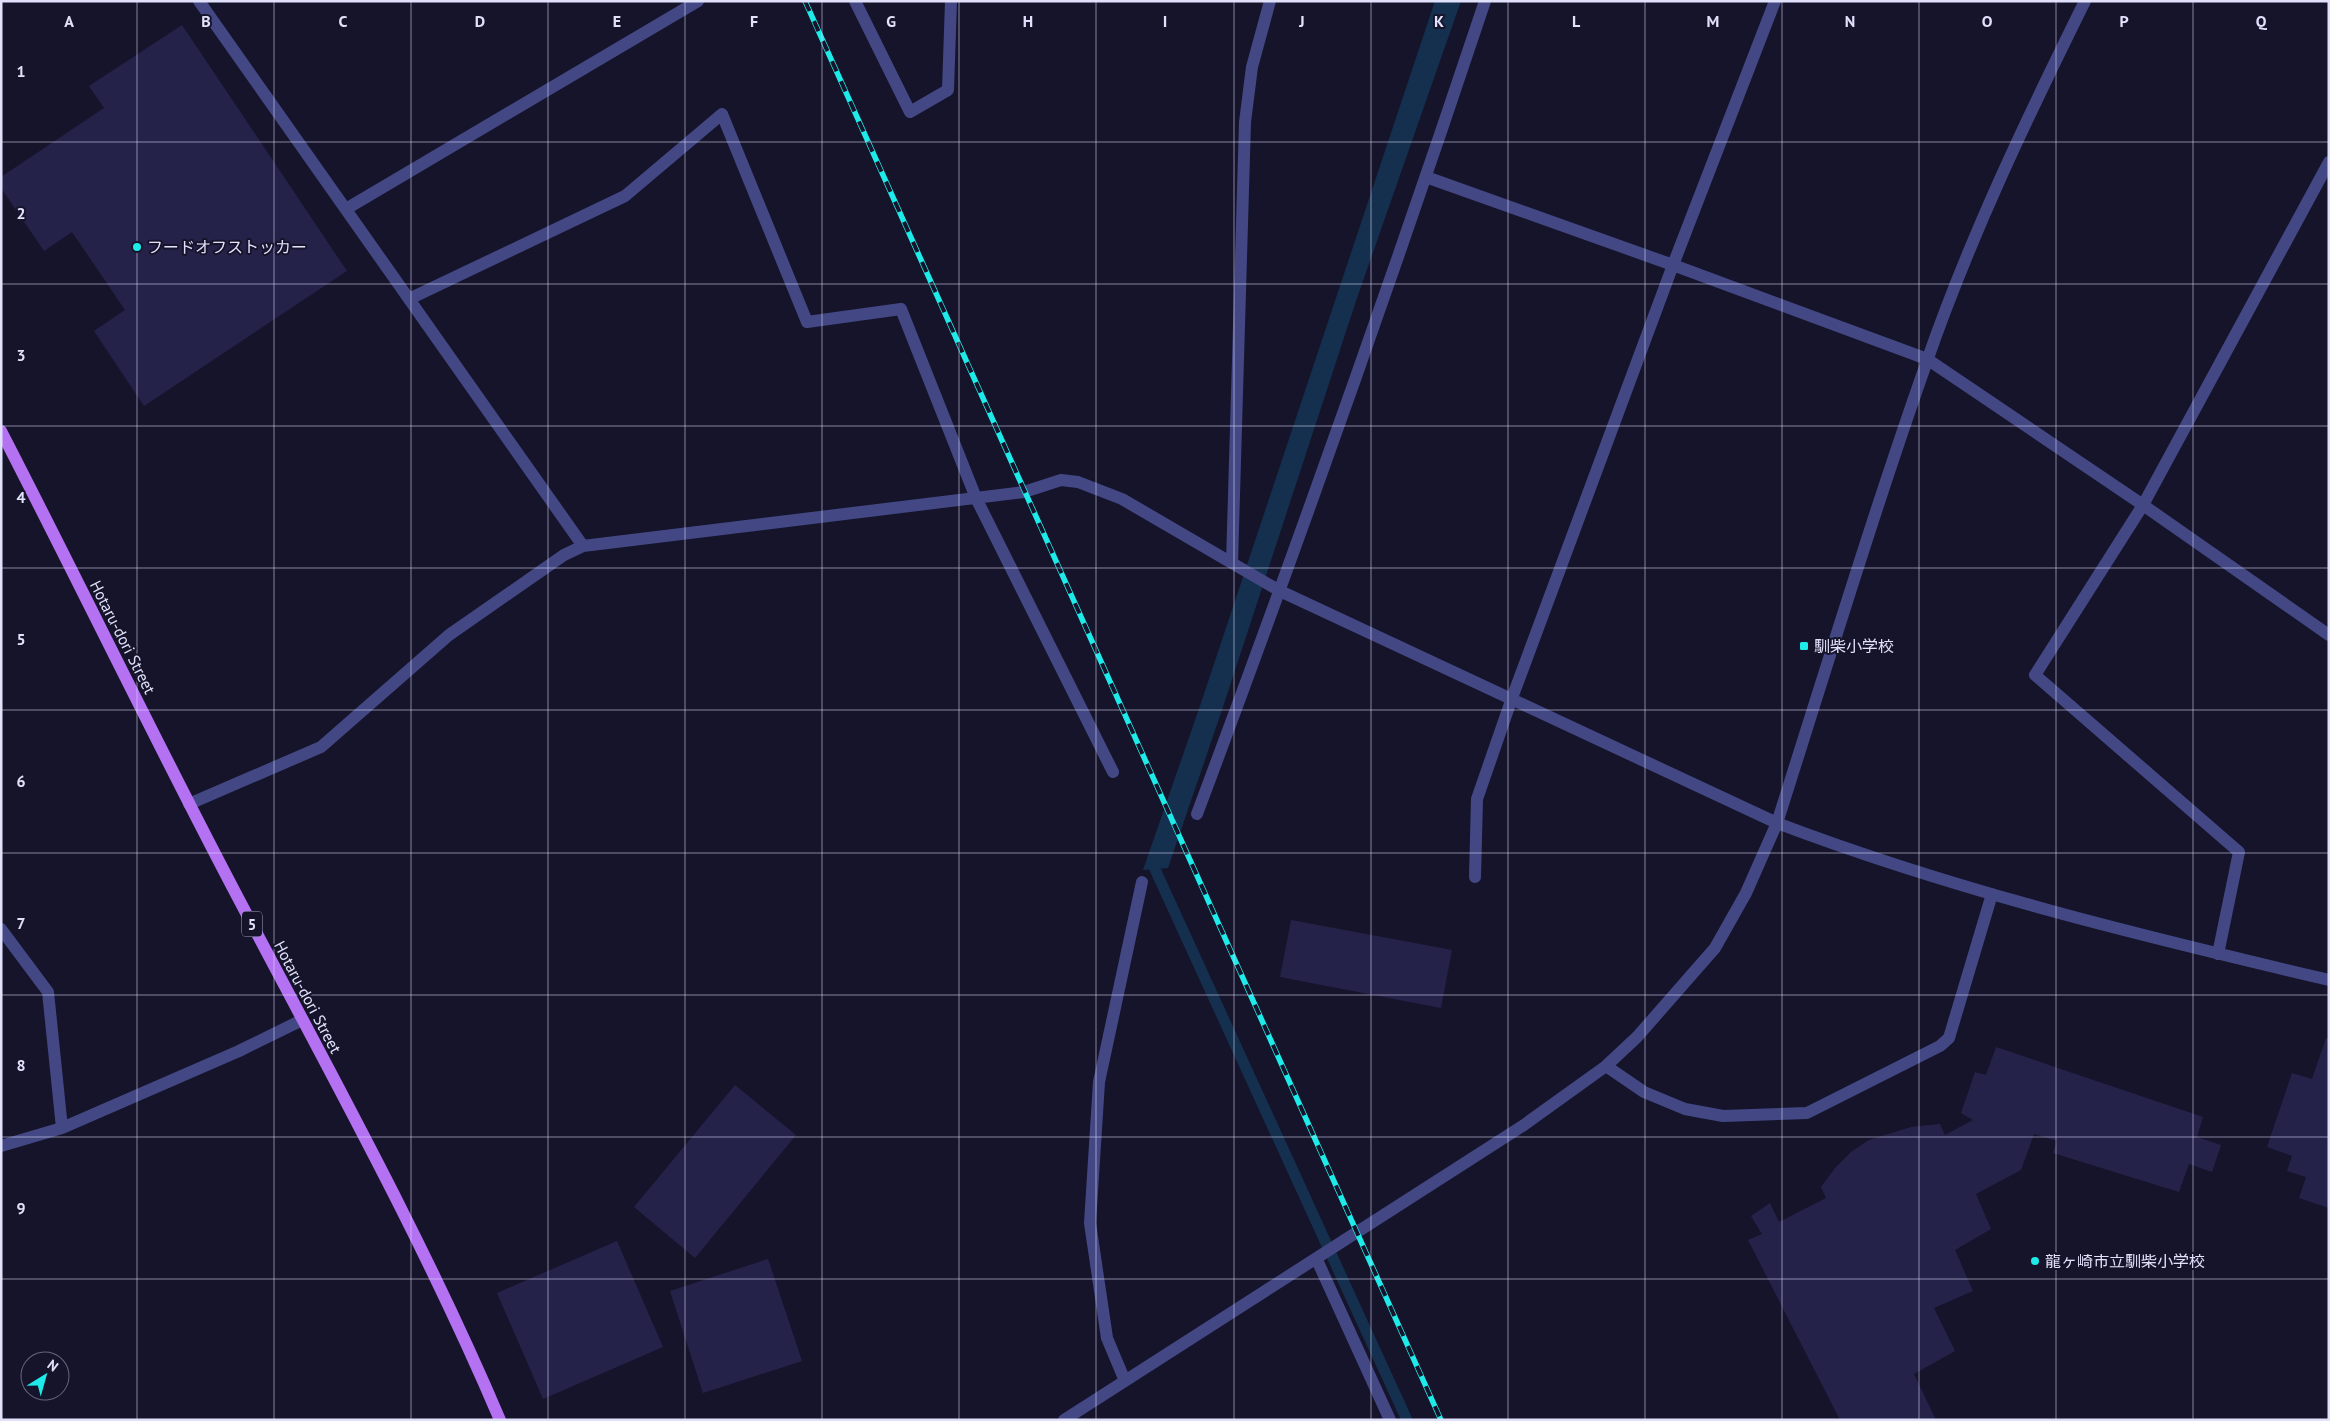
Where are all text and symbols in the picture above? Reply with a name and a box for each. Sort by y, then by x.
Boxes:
text: A [64,11,74,31]
text: B [201,11,211,31]
text: C [339,11,348,31]
text: D [475,11,485,31]
text: E [613,11,621,31]
text: F [750,11,758,31]
text: G [886,11,896,31]
text: H [1023,11,1033,31]
text: I [1163,11,1167,31]
text: J [1298,11,1305,31]
text: K [1434,11,1444,31]
text: L [1572,11,1581,31]
text: M [1707,11,1719,31]
text: N [1845,11,1855,31]
text: O [1982,11,1993,31]
text: P [2119,11,2129,31]
text: Q [2256,11,2268,31]
text: 1 [16,61,26,81]
text: 2 [16,203,26,223]
place label: フードオフストッカー [147,237,307,257]
marker: フードオフストッカー [131,241,143,253]
text: 3 [16,345,26,365]
text: 4 [16,487,26,507]
street label: Hotaru-dori Street [86,577,160,698]
text: 5 [16,629,26,649]
place label: 馴柴小学校 [1814,636,1894,656]
marker: 馴柴小学校 [1798,640,1810,652]
text: 6 [16,771,26,791]
road number: 5 [242,912,262,936]
text: 7 [16,913,26,933]
street label: Hotaru-dori Street [270,937,346,1057]
text: 8 [16,1055,26,1075]
text: 9 [16,1198,26,1218]
place label: 龍ヶ崎市立馴柴小学校 [2045,1251,2205,1271]
marker: 龍ヶ崎市立馴柴小学校 [2029,1255,2041,1267]
north arrow [20,1351,70,1401]
text: N [44,1356,62,1376]

